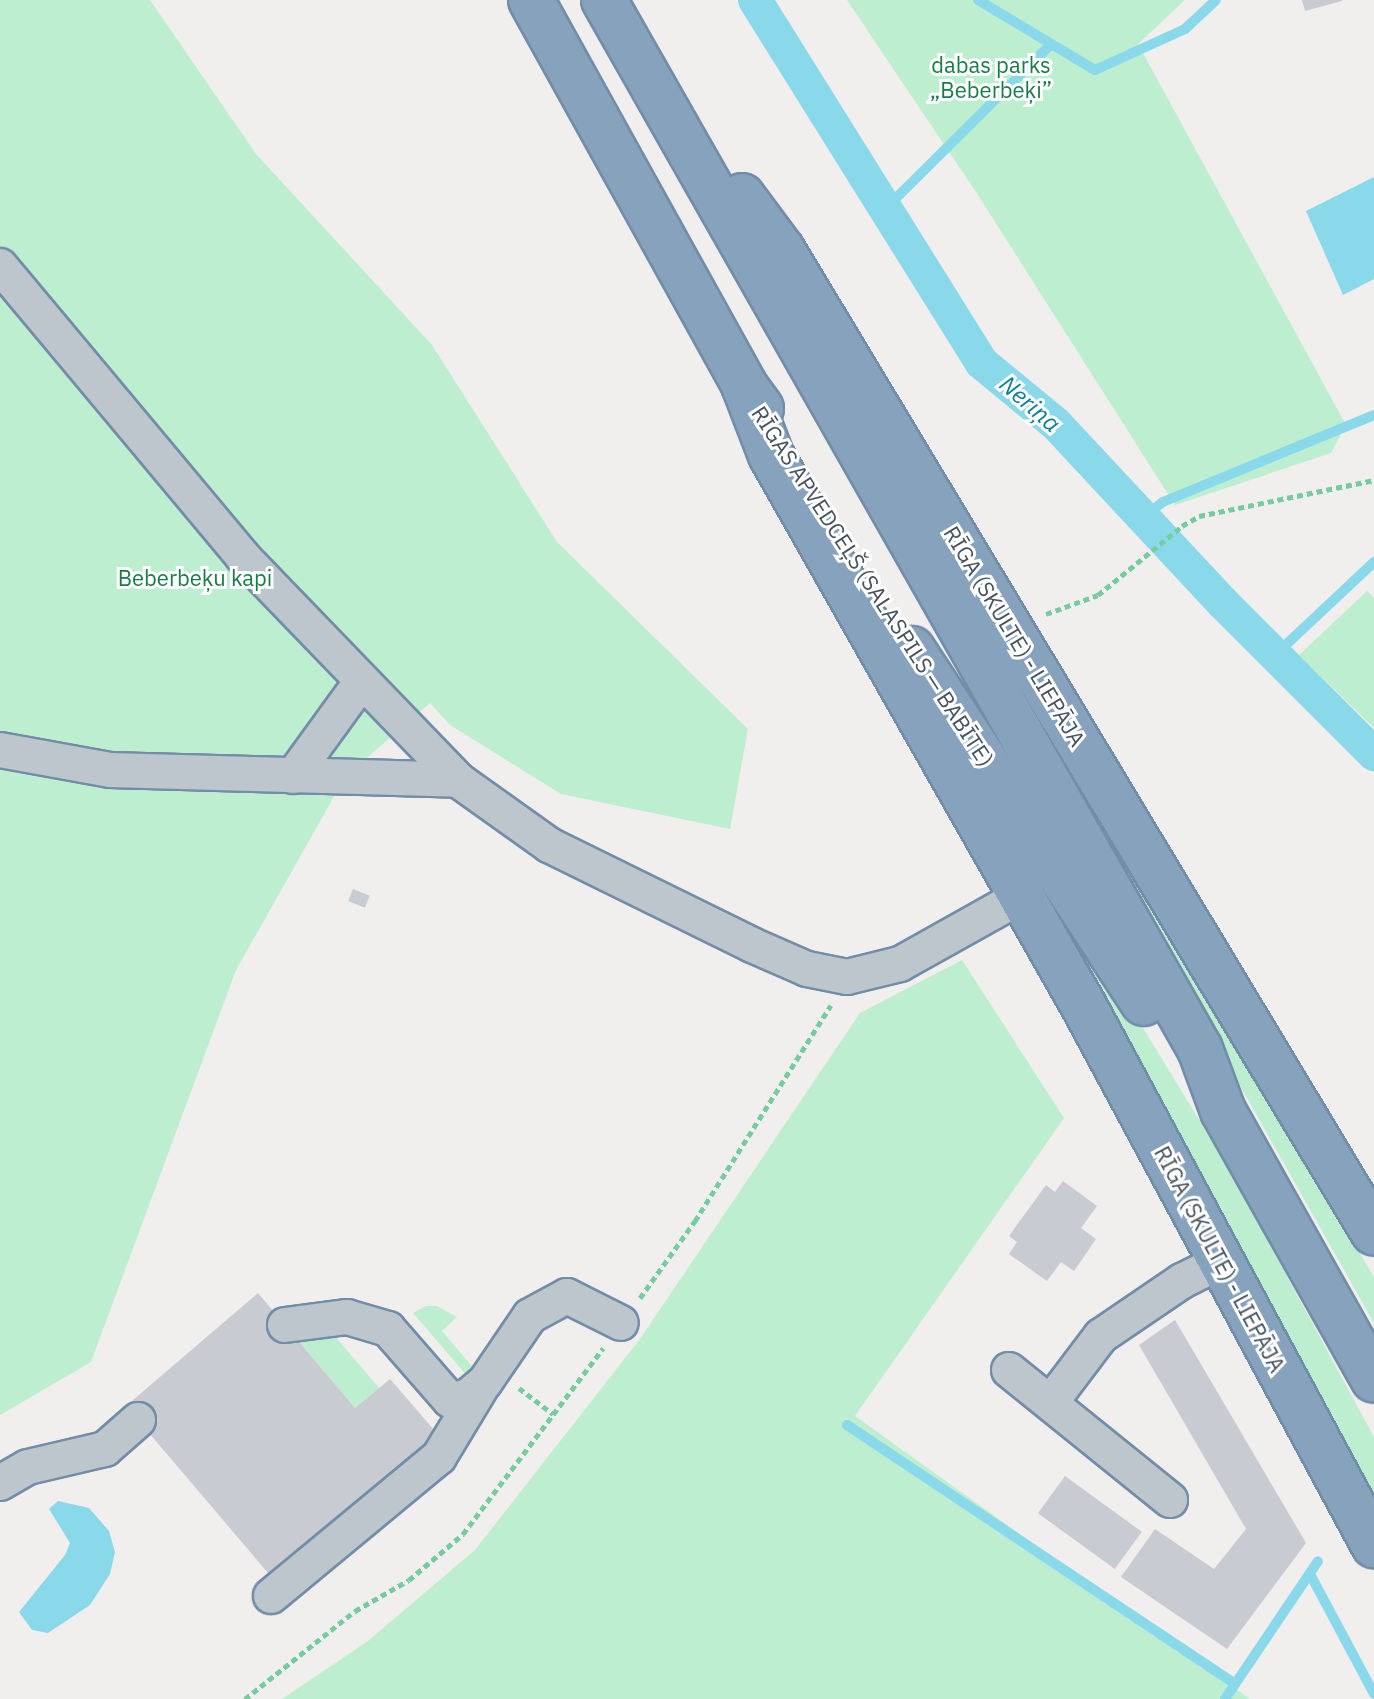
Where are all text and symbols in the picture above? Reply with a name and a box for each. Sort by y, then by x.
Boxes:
park label: dabas parks „Beberbeķi” [930,51,1052,102]
water label: Neriņa [994,370,1066,438]
street label: RĪGAS APVEDCEĻŠ (SALASPILS — BABĪTE) [746,401,1000,771]
street label: RĪGA (SKULTE) - LIEPĀJA [939,521,1091,751]
park label: Beberbeķu kapi [118,565,272,591]
street label: RĪGA (SKULTE) - LIEPĀJA [1149,1141,1291,1377]

